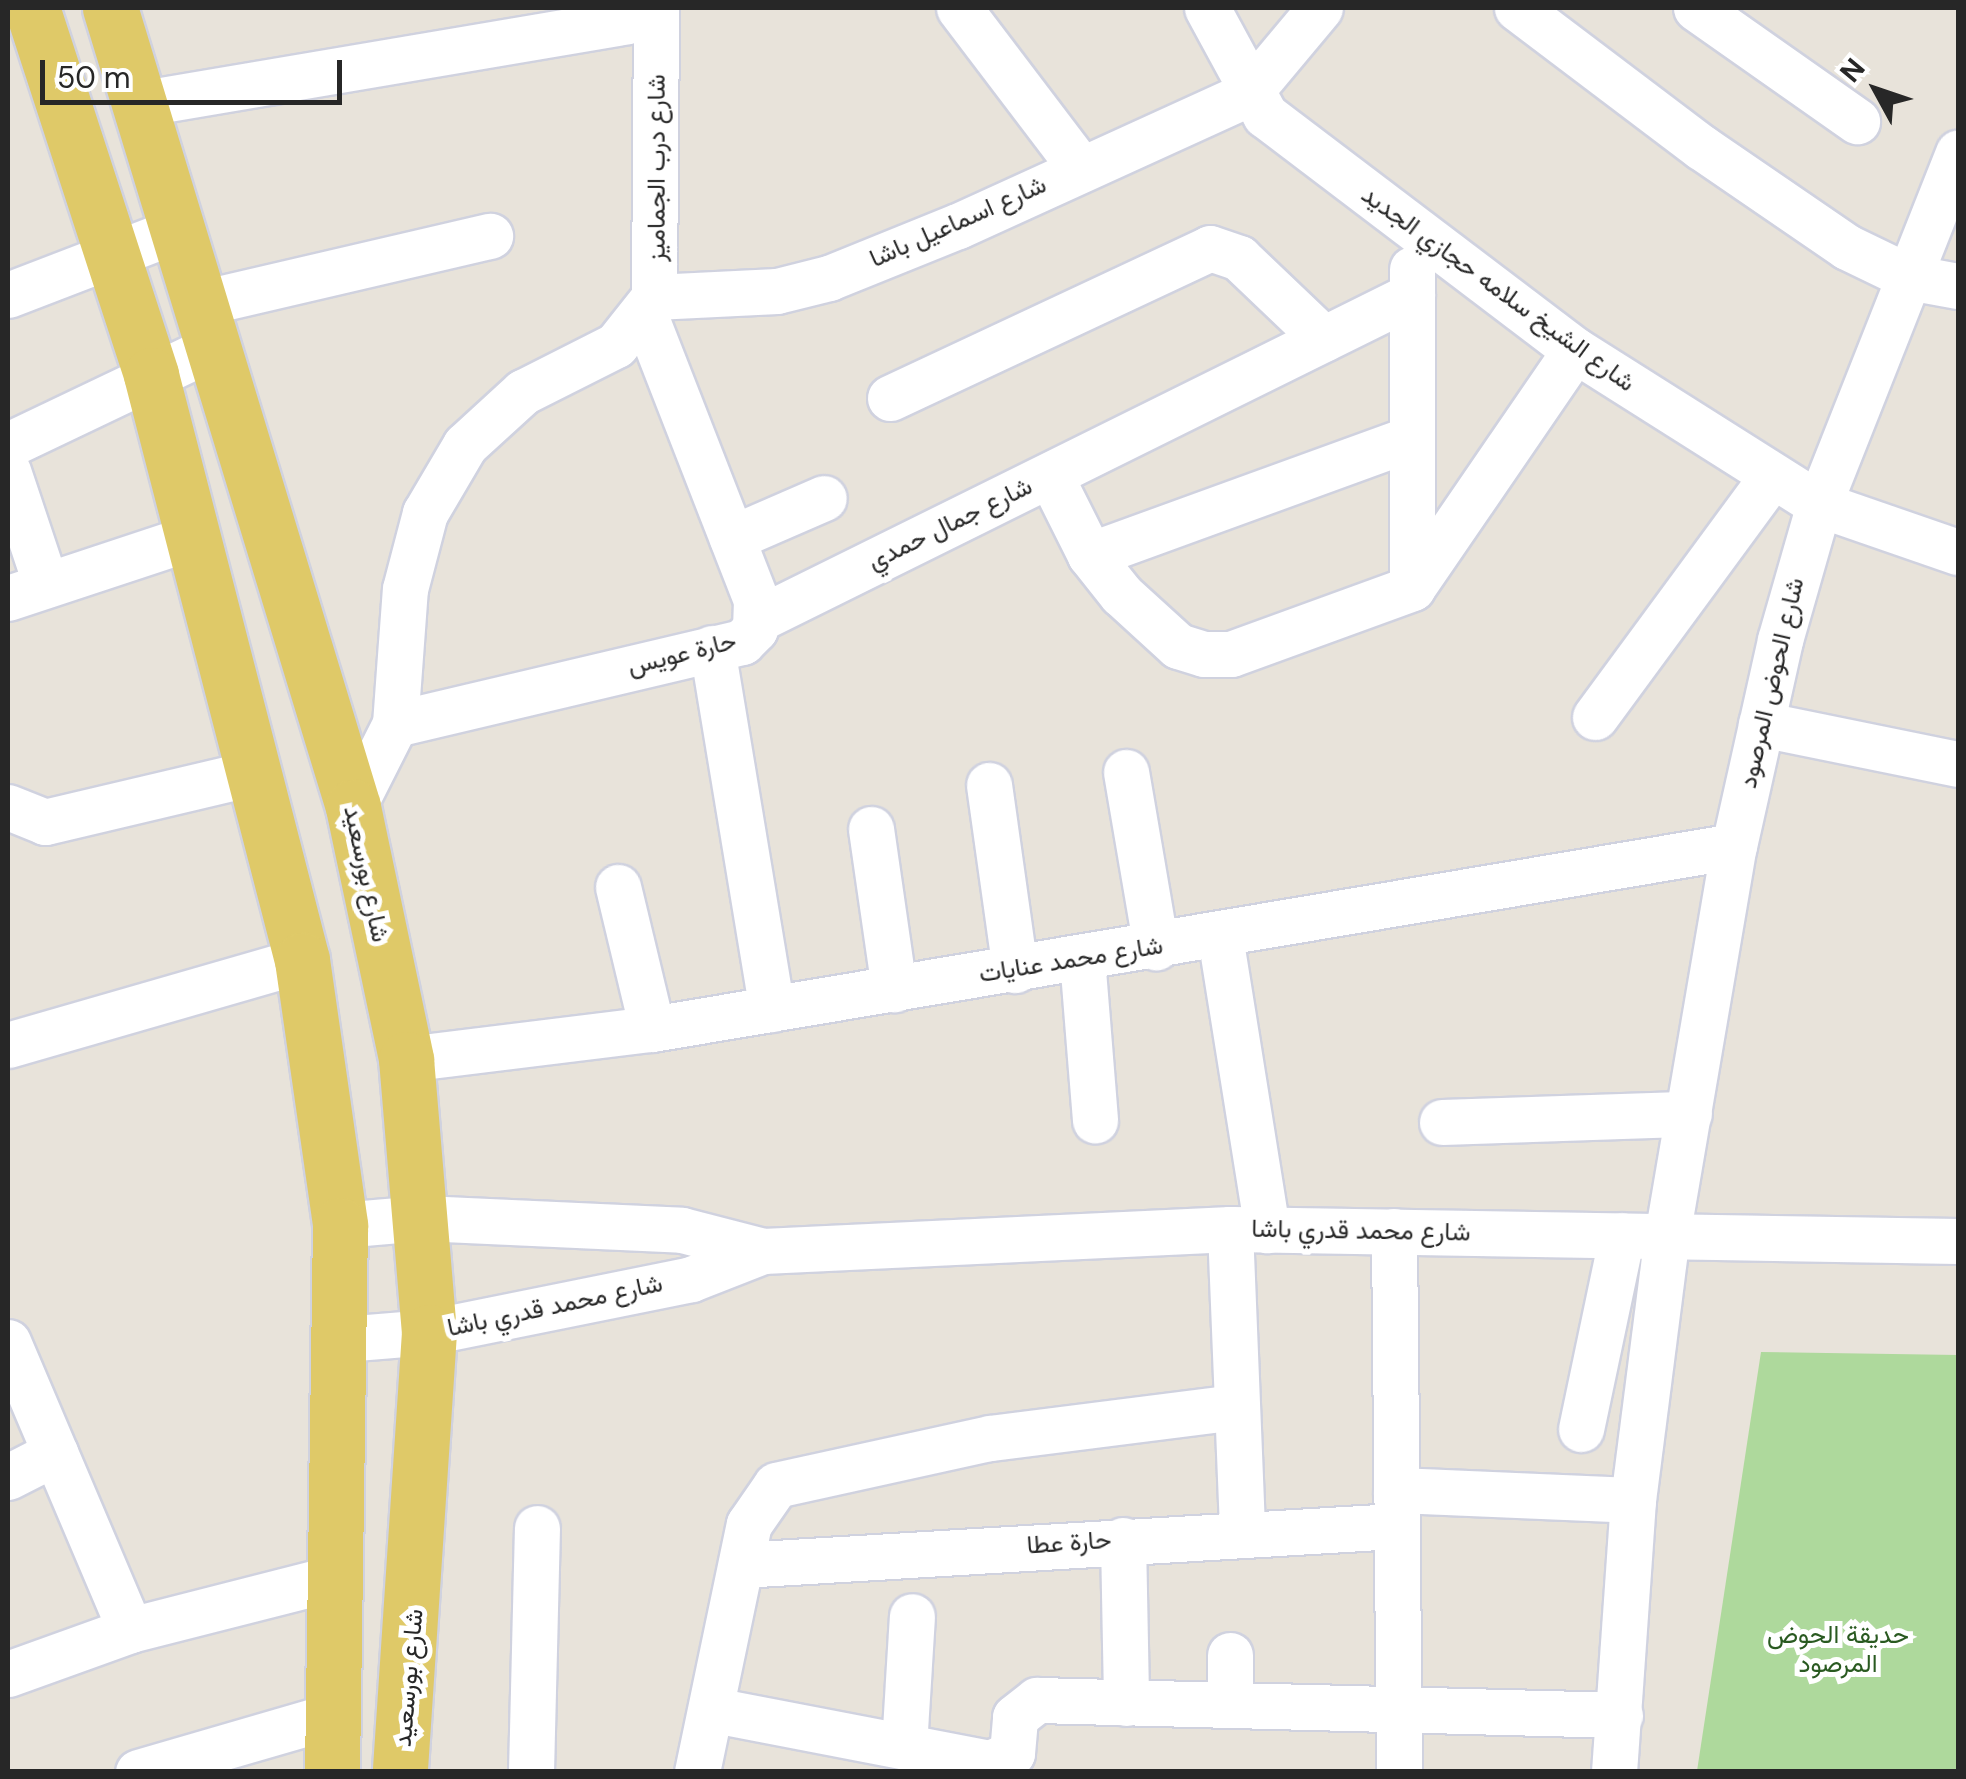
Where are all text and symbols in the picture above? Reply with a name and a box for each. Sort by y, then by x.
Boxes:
scale bar [45,40,348,102]
north arrow [1826,40,1926,140]
text: N [1832,51,1873,90]
text: 50 m [57,58,131,97]
street label: شارع درب الجماميز [642,74,672,262]
street label: شارع اسماعيل باشا [865,170,1051,274]
street label: شارع الشيخ سلامه حجازي الجديد [1355,180,1641,398]
street label: شارع جمال حمدي [863,471,1037,577]
street label: شارع الحوض المرصود [1733,575,1811,791]
street label: حارة عويس [624,626,740,682]
street label: شارع بورسعيد [337,803,395,945]
street label: شارع محمد عنايات [977,931,1165,989]
street label: شارع محمد قدري باشا [1251,1214,1471,1248]
street label: شارع محمد قدري باشا [445,1269,665,1343]
street label: حارة عطا [1026,1525,1112,1561]
street label: شارع بورسعيد [388,1608,430,1748]
park label: حديقة الحوض المرصود [1767,1621,1909,1680]

